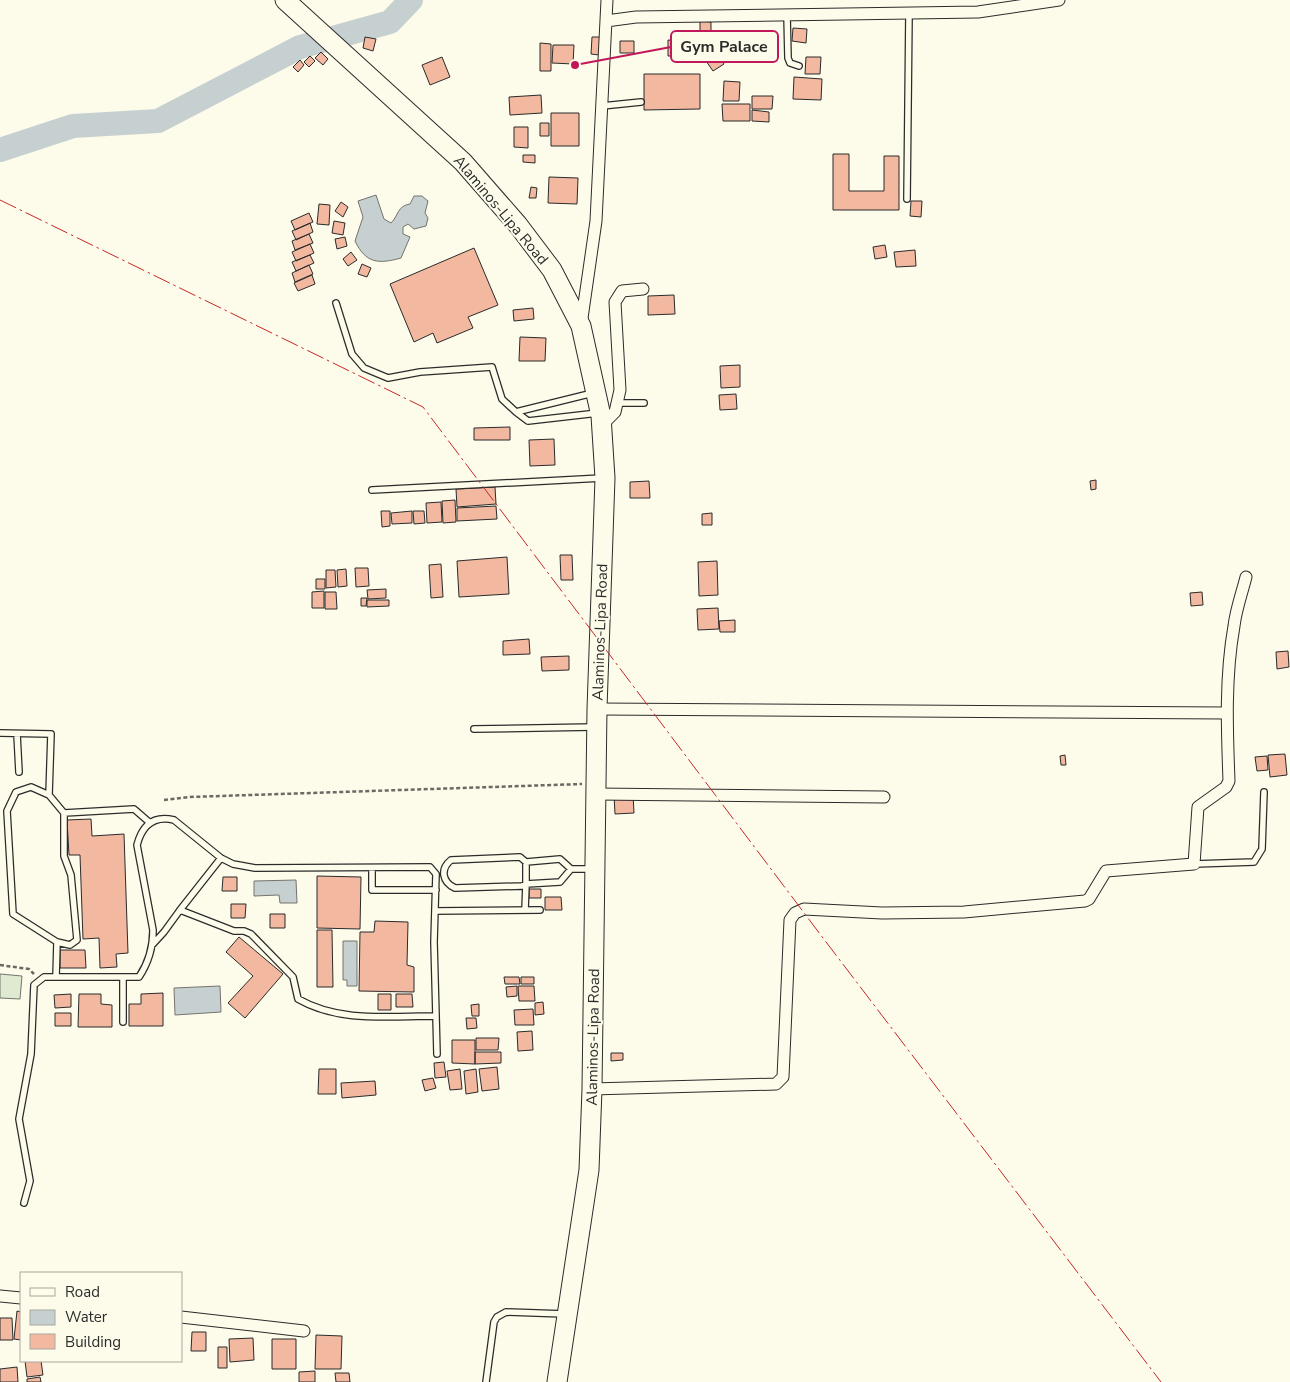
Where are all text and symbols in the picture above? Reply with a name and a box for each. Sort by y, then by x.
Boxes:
callout: Gym Palace [671,31,778,62]
text: Gym Palace [680,36,768,58]
street label: Alaminos-Lipa Road [449,151,553,269]
street label: Alaminos-Lipa Road [588,563,612,701]
street label: Alaminos-Lipa Road [582,968,604,1106]
legend [20,1272,182,1362]
text: Road [65,1282,100,1302]
text: Water [65,1307,108,1327]
text: Building [65,1332,121,1352]

